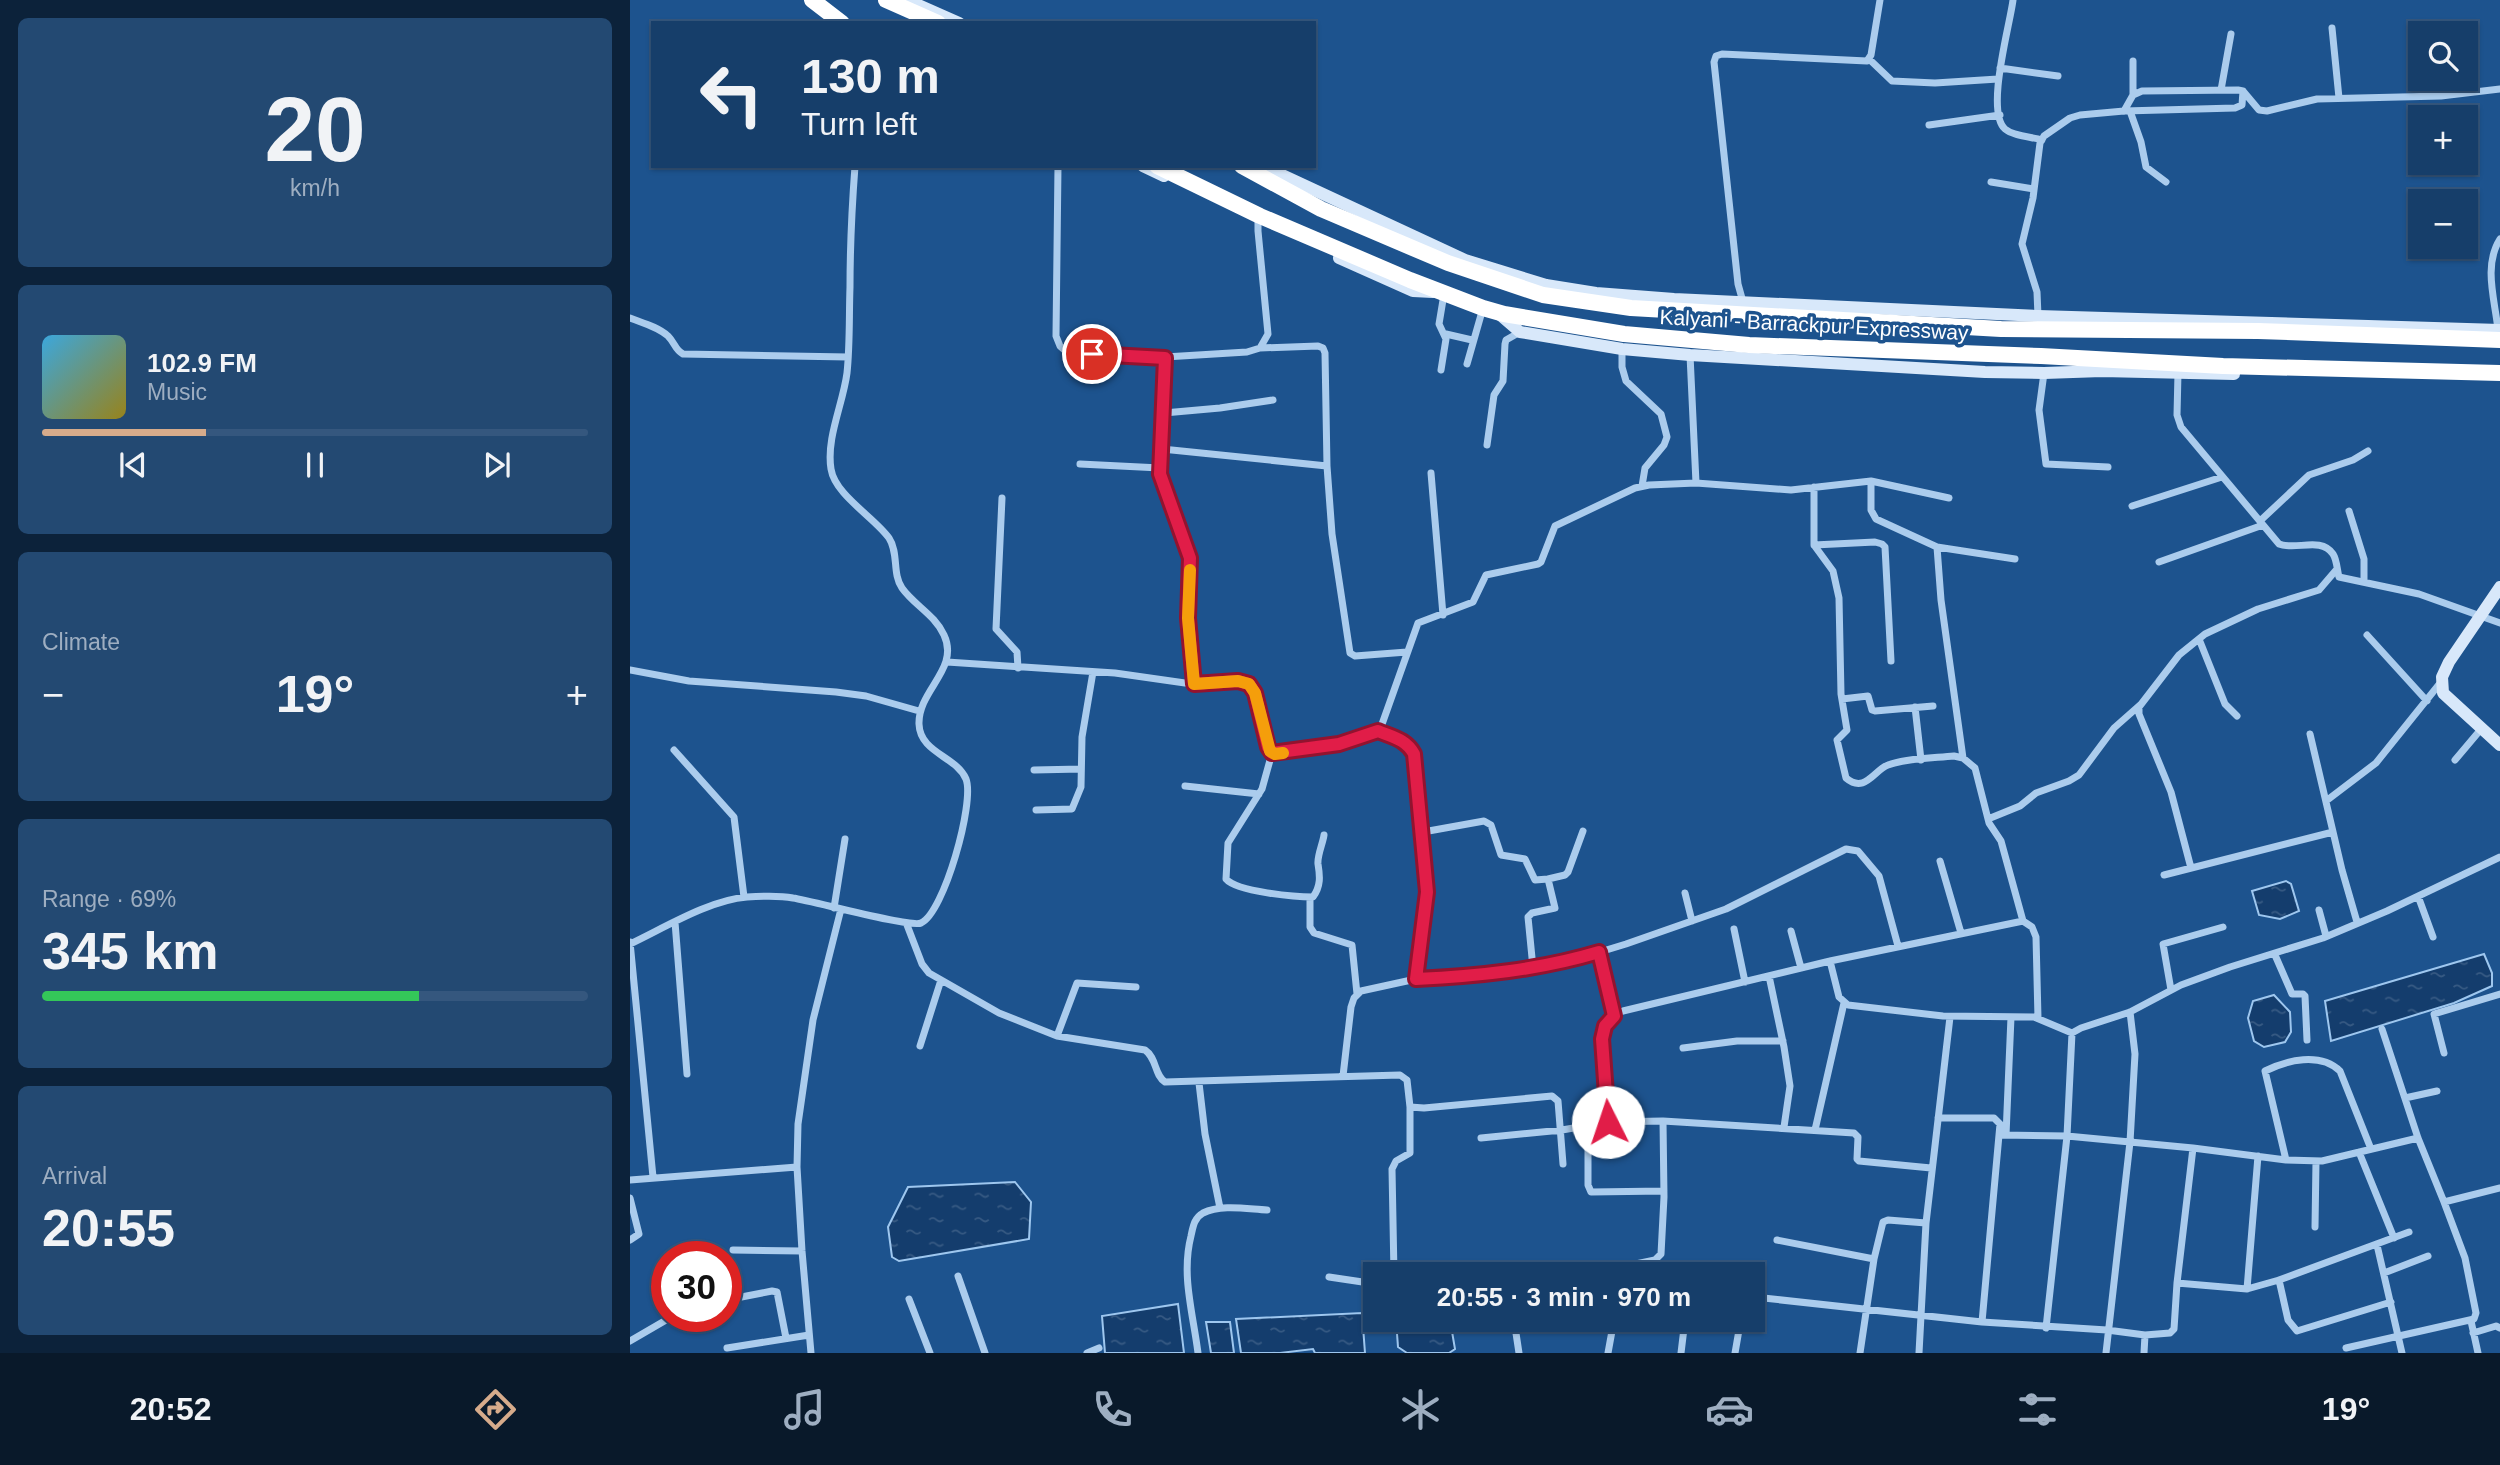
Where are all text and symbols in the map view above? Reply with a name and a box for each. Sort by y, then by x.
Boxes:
map controls [2408,21,2478,259]
button: search [2408,21,2478,91]
icon: left [686,49,777,140]
text: 130 m [801,49,940,103]
text: 20 [264,79,366,180]
button: + [2408,105,2478,175]
text: Turn left [801,106,917,142]
text: km/h [290,175,340,201]
button: − [2408,189,2478,259]
street label: Kalyani - Barrackpur Expressway [1659,305,1970,344]
pin [1062,324,1122,384]
icon: arrive [1073,335,1111,373]
text: 102.9 FM [147,348,257,378]
text: Music [147,379,207,405]
icon: previous [114,446,152,484]
icon: pause [296,446,334,484]
icon: next [478,446,516,484]
text: Climate [42,629,120,655]
text: 19° [276,665,354,723]
text: − [42,674,64,716]
text: + [566,674,588,716]
text: Range · 69% [42,886,176,912]
text: 345 km [42,922,218,980]
position arrow [1571,1085,1645,1159]
text: Arrival [42,1163,107,1189]
text: 20:55 [42,1199,175,1257]
speed limit sign: 30 [651,1241,742,1332]
text: 20:55 · 3 min · 970 m [1437,1282,1691,1312]
icon: directions [471,1385,520,1434]
icon: music [780,1385,829,1434]
icon: phone [1088,1385,1137,1434]
icon: climate [1396,1385,1445,1434]
icon: car [1705,1385,1754,1434]
icon: filters [2013,1385,2062,1434]
text: 20:52 [130,1391,212,1427]
text: 19° [2322,1391,2370,1427]

